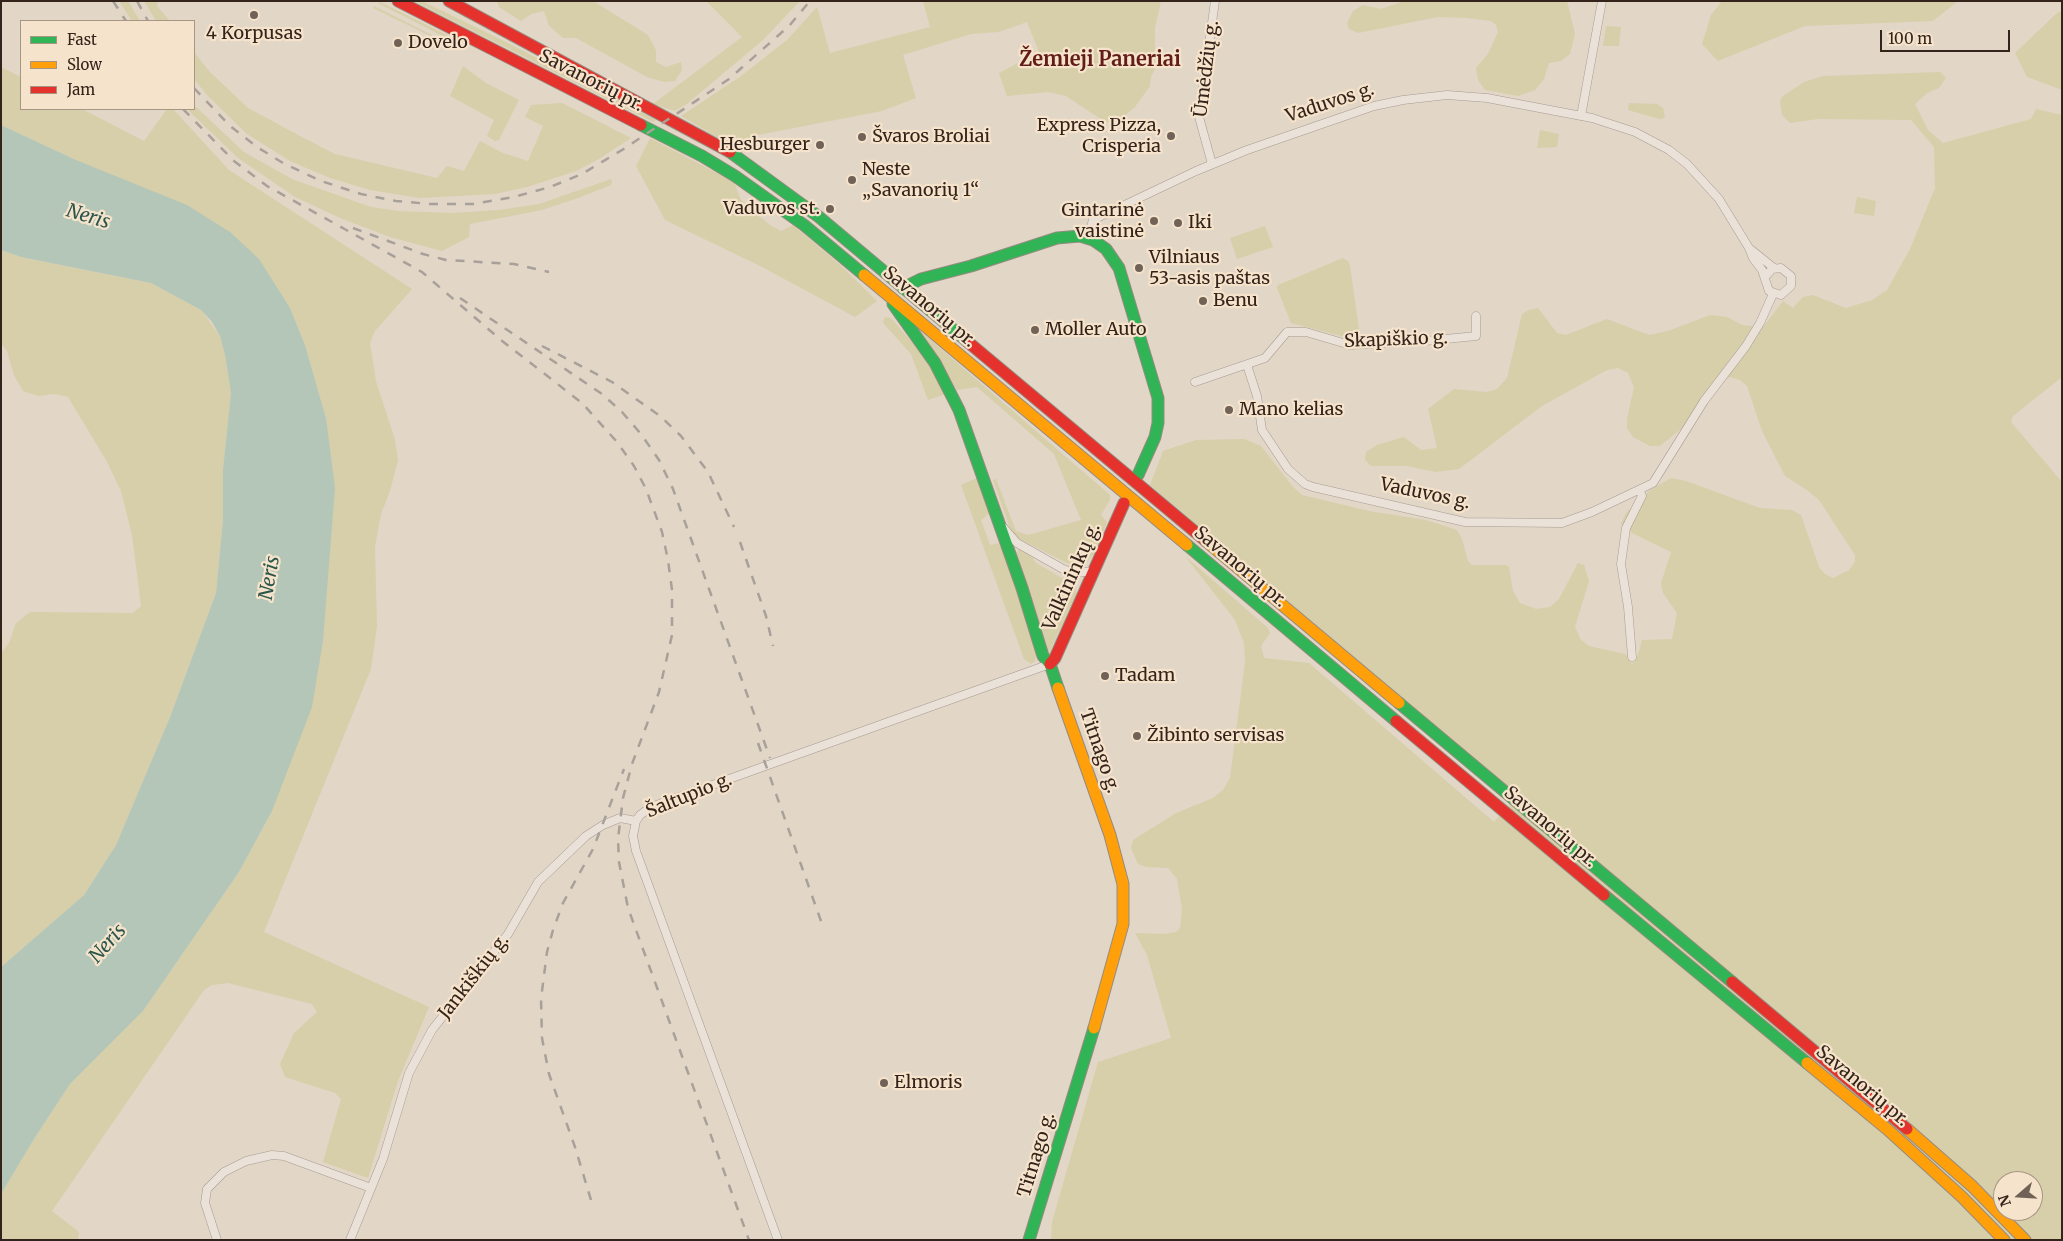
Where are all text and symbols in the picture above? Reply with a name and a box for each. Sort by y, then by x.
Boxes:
marker: 4 Korpusas [248,9,260,21]
street label: Ūmėdžių g. [1190,19,1224,119]
legend [20,20,195,110]
scale bar [1883,20,2013,52]
place label: 4 Korpusas [206,23,302,45]
text: 100 m [1888,29,1932,48]
text: Fast [67,30,97,49]
place label: Dovelo [408,32,468,54]
marker: Dovelo [392,37,404,49]
street label: Savanorių pr. [535,45,647,117]
district label: Žemieji Paneriai [1019,48,1181,72]
text: Slow [67,55,102,74]
street label: Vaduvos g. [1283,79,1377,127]
text: Jam [67,80,95,99]
place label: Express Pizza, Crisperia [1037,115,1161,158]
place label: Švaros Broliai [872,126,990,148]
marker: Express Pizza, Crisperia [1165,130,1177,142]
marker: Švaros Broliai [856,131,868,143]
place label: Hesburger [720,134,810,156]
marker: Hesburger [814,139,826,151]
place label: Neste „Savanorių 1“ [862,159,979,202]
marker: Neste „Savanorių 1“ [846,174,858,186]
place label: Vaduvos st. [723,198,820,220]
water label: Neris [64,200,112,234]
place label: Gintarinė vaistinė [1062,200,1144,242]
marker: Vaduvos st. [824,203,836,215]
place label: Iki [1188,212,1212,234]
marker: Gintarinė vaistinė [1148,215,1160,227]
marker: Iki [1172,217,1184,229]
place label: Vilniaus 53-asis paštas [1149,247,1270,290]
street label: Savanorių pr. [878,262,980,352]
marker: Vilniaus 53-asis paštas [1133,262,1145,274]
place label: Benu [1213,290,1258,312]
marker: Benu [1197,295,1209,307]
place label: Moller Auto [1045,319,1146,341]
marker: Moller Auto [1029,324,1041,336]
street label: Skapiškio g. [1344,327,1448,353]
place label: Mano kelias [1239,399,1343,421]
marker: Mano kelias [1223,404,1235,416]
street label: Vaduvos g. [1378,474,1472,514]
street label: Valkininkų g. [1039,520,1105,634]
street label: Savanorių pr. [1189,522,1291,612]
water label: Neris [255,554,285,602]
place label: Tadam [1115,665,1175,687]
marker: Tadam [1099,670,1111,682]
street label: Titnago g. [1075,706,1123,796]
place label: Žibinto servisas [1147,725,1284,747]
marker: Žibinto servisas [1131,730,1143,742]
street label: Šaltupio g. [643,769,735,823]
street label: Savanorių pr. [1499,782,1601,872]
water label: Neris [85,920,131,968]
street label: Jankiškių g. [434,930,514,1024]
street label: Savanorių pr. [1811,1041,1913,1131]
place label: Elmoris [894,1072,962,1094]
marker: Elmoris [878,1077,890,1089]
street label: Titnago g. [1014,1110,1060,1200]
north arrow [1993,1171,2043,1221]
text: N [1994,1192,2015,1209]

